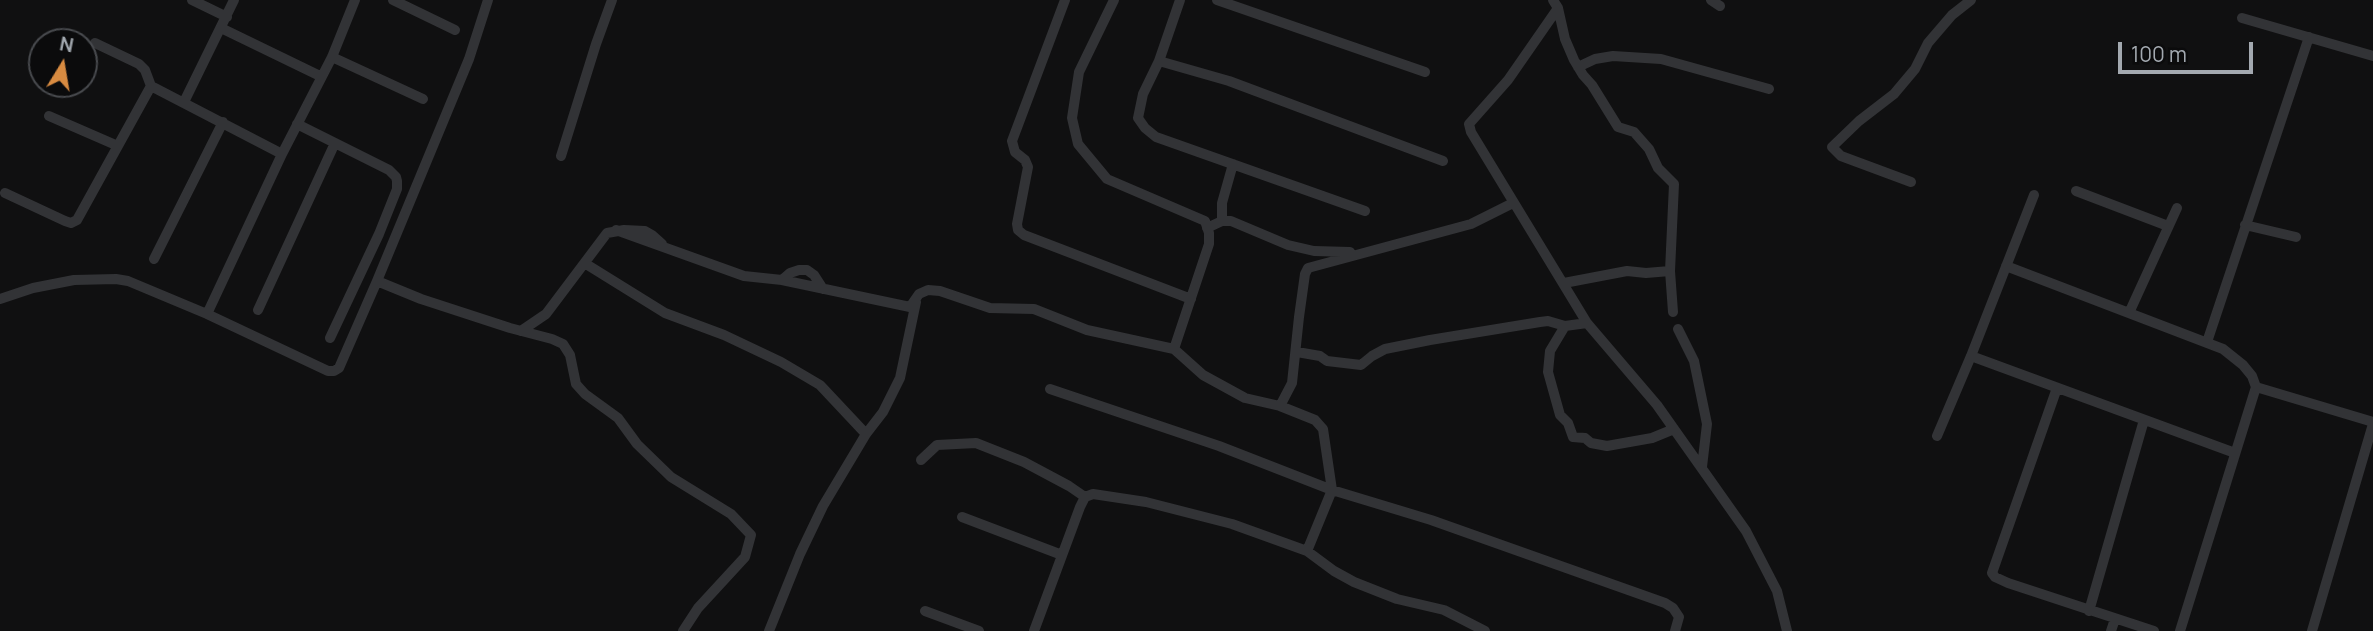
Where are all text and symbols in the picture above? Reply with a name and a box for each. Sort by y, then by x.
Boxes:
north arrow [28,28,98,98]
scale bar [2121,28,2256,72]
text: N [57,30,76,58]
text: 100 m [2131,40,2187,68]

